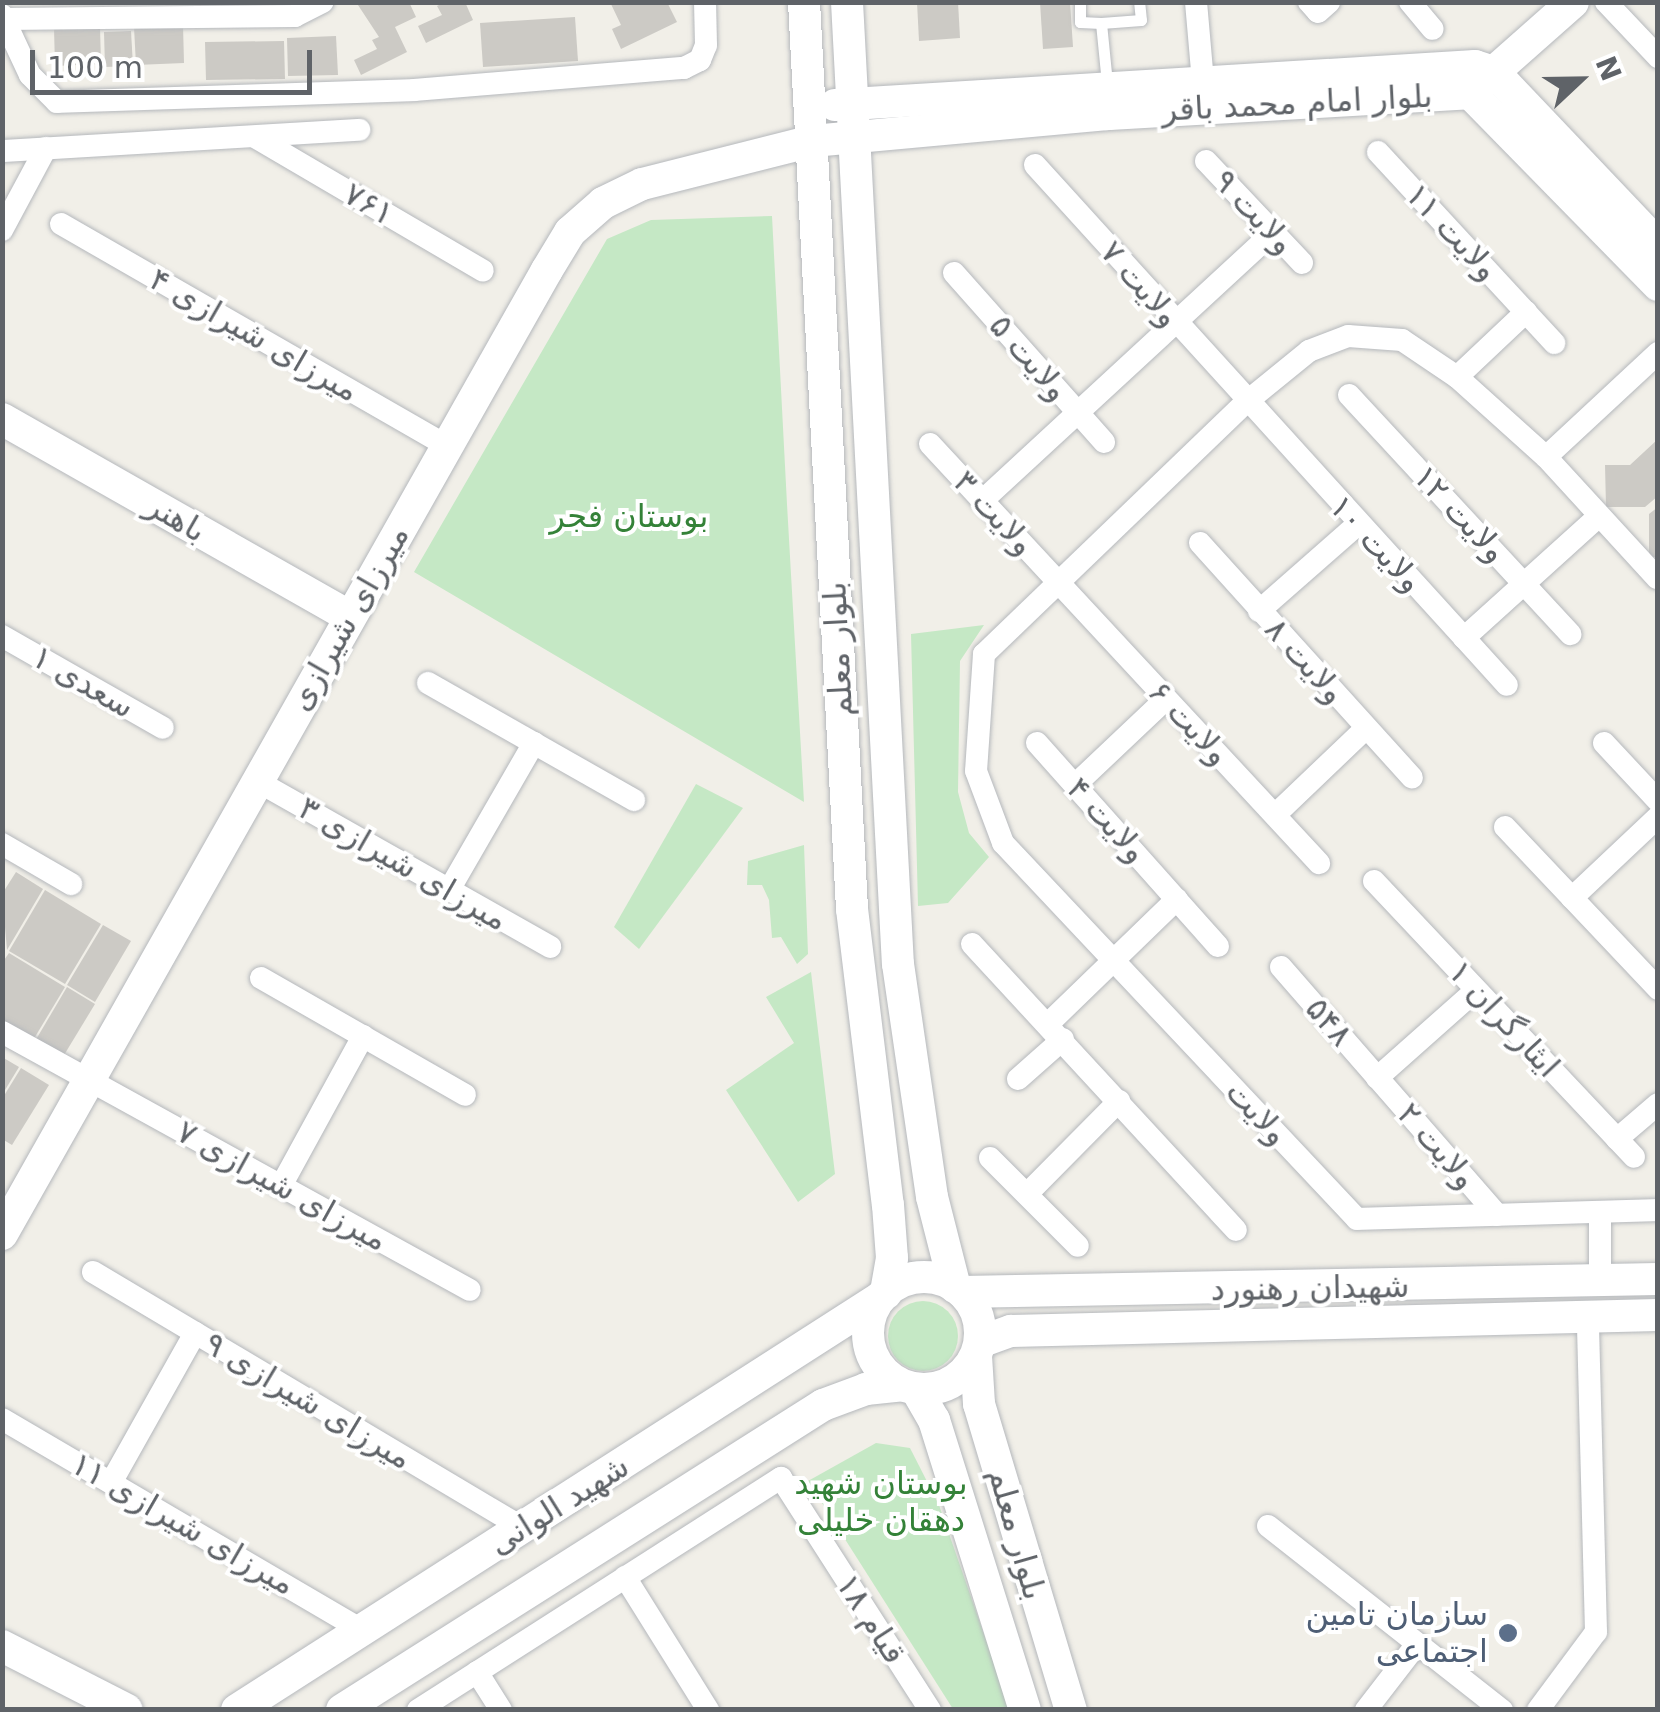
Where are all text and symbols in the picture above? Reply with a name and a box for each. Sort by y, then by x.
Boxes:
scale bar [35,30,318,92]
north arrow [1530,30,1630,130]
text: 100 m [47,50,143,85]
text: N [1589,52,1628,86]
street label: بلوار امام محمد باقر [1161,77,1433,129]
street label: ولایت ۹ [1205,162,1303,262]
street label: ۷۶۱ [337,174,401,234]
street label: ولایت ۱۱ [1398,176,1506,288]
street label: ولایت ۷ [1092,233,1188,335]
street label: میرزای شیرازی ۴ [143,260,365,410]
street label: ولایت ۵ [981,307,1077,409]
street label: ولایت ۱۲ [1406,458,1514,570]
street label: ولایت ۳ [945,463,1043,563]
street label: باهنر [139,486,213,550]
street label: ولایت ۱۰ [1322,488,1430,600]
park label: بوستان فجر [550,497,708,535]
street label: میرزای شیرازی [280,519,418,717]
street label: بلوار معلم [815,581,861,717]
street label: ولایت ۸ [1257,610,1353,712]
street label: سعدی ۱ [25,638,141,726]
street label: ولایت ۶ [1140,673,1238,773]
street label: ولایت ۴ [1059,769,1155,871]
street label: میرزای شیرازی ۳ [292,789,514,939]
street label: ایثارگران ۱ [1440,953,1568,1085]
street label: ۵۴۸ [1298,990,1360,1054]
street label: ولایت [1218,1073,1296,1153]
street label: ولایت ۲ [1389,1095,1485,1197]
street label: میرزای شیرازی ۷ [170,1112,394,1260]
street label: شهیدان رهنورد [1210,1267,1410,1309]
street label: میرزای شیرازی ۹ [197,1324,419,1478]
street label: میرزای شیرازی ۱۱ [64,1444,302,1604]
street label: شهید الوانی [482,1447,636,1563]
street label: بلوار معلم [980,1464,1054,1604]
park label: بوستان شهید دهقان خلیلی [794,1465,968,1540]
street label: قیام ۱۸ [828,1567,914,1671]
place label: سازمان تامین اجتماعی [1306,1596,1488,1671]
marker: سازمان تامین اجتماعی [1497,1622,1519,1644]

